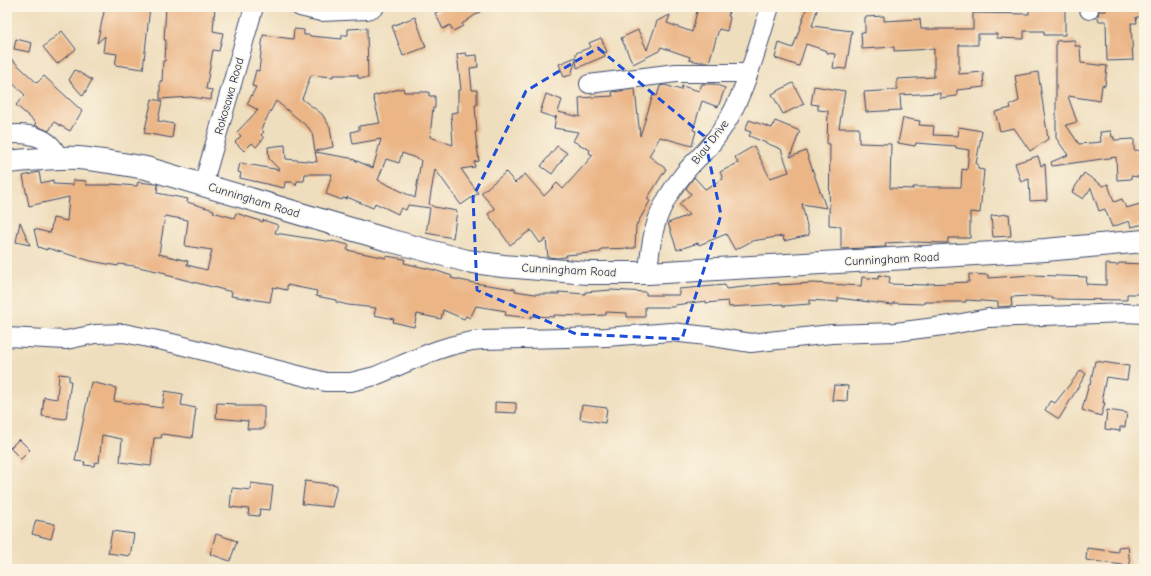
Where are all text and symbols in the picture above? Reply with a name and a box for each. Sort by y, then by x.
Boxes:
street label: Rokosawa Road [211,56,247,136]
street label: Biau Drive [688,117,732,167]
street label: Cunningham Road [207,179,301,221]
street label: Cunningham Road [844,250,940,268]
street label: Cunningham Road [521,261,617,279]

